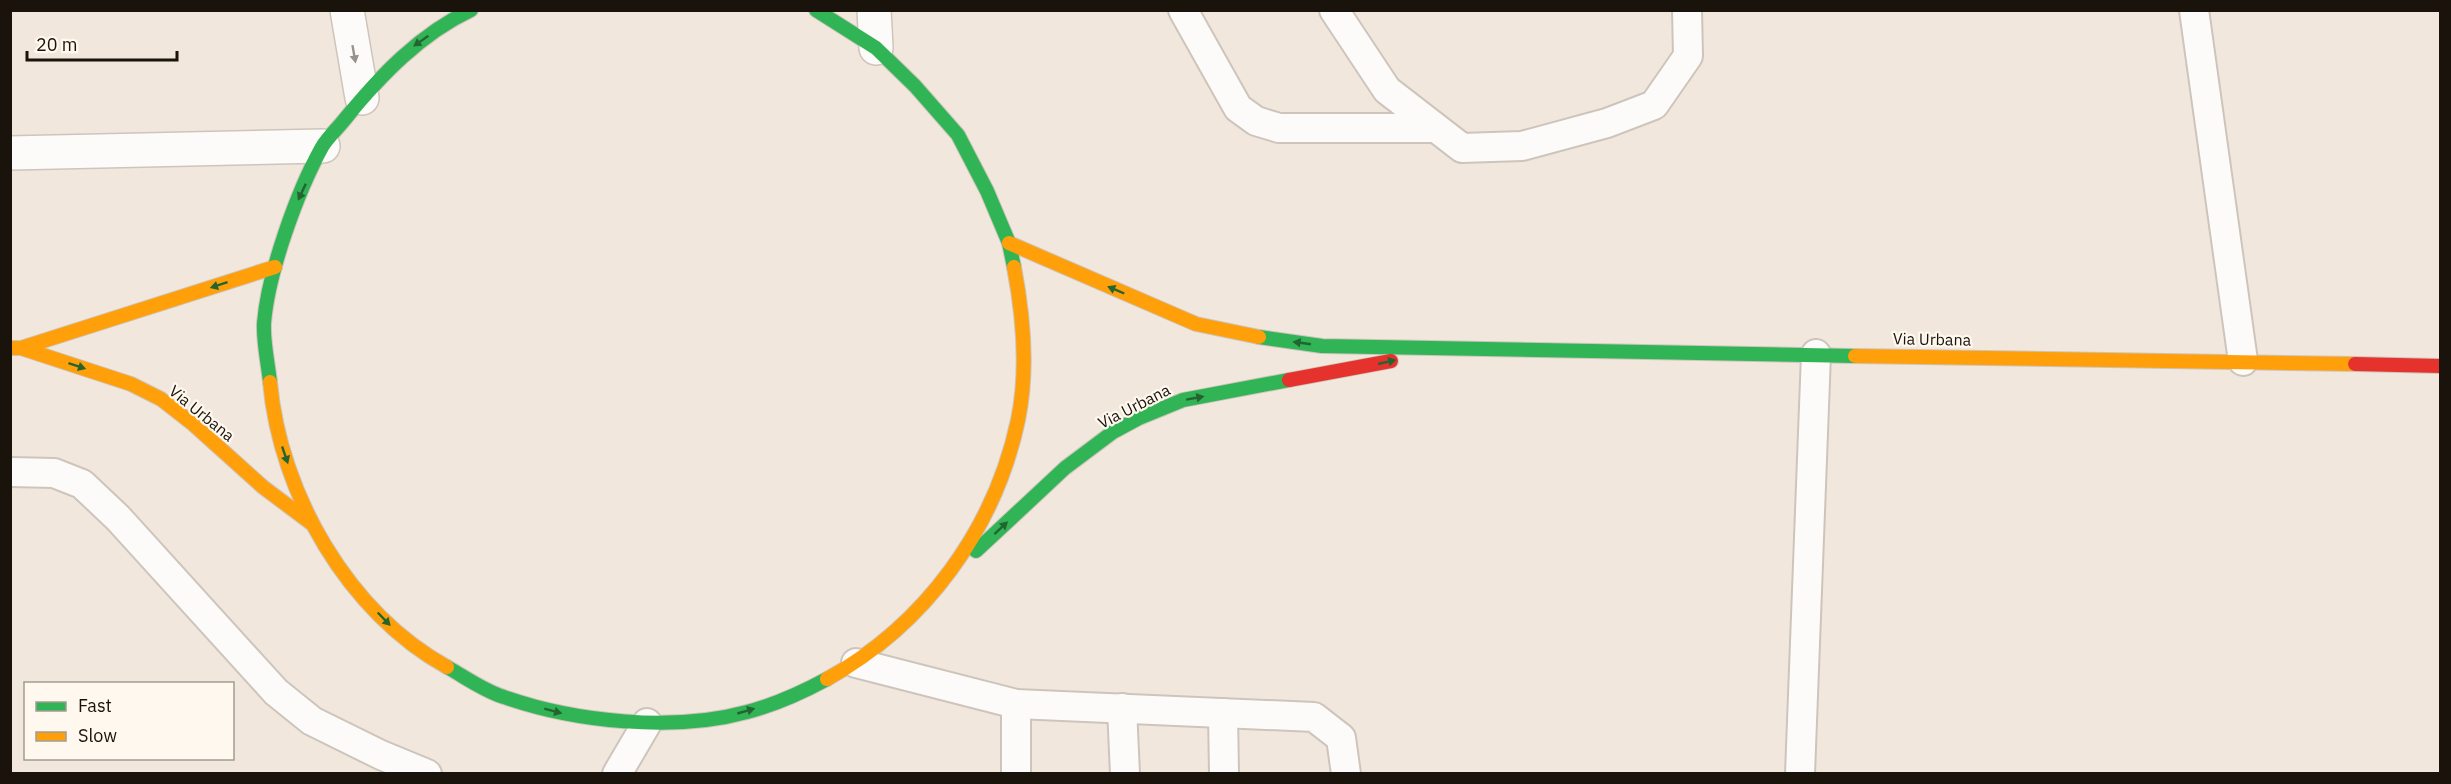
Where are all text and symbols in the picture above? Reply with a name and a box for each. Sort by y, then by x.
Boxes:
scale bar [27,24,177,62]
text: 20 m [36,33,78,56]
one-way arrow [413,35,429,46]
one-way arrow [350,45,359,64]
one-way arrow [297,184,306,201]
one-way arrow [210,281,228,290]
one-way arrow [1106,285,1124,295]
street label: Via Urbana [1893,328,1972,350]
one-way arrow [1293,338,1312,347]
one-way arrow [1378,357,1396,367]
one-way arrow [68,362,86,371]
street label: Via Urbana [1095,379,1174,433]
street label: Via Urbana [165,381,239,446]
one-way arrow [1186,393,1205,402]
one-way arrow [281,446,290,464]
one-way arrow [993,521,1007,535]
one-way arrow [377,612,391,626]
legend [24,682,234,760]
text: Fast [78,694,112,717]
one-way arrow [737,706,755,715]
one-way arrow [544,707,562,716]
text: Slow [78,724,117,747]

